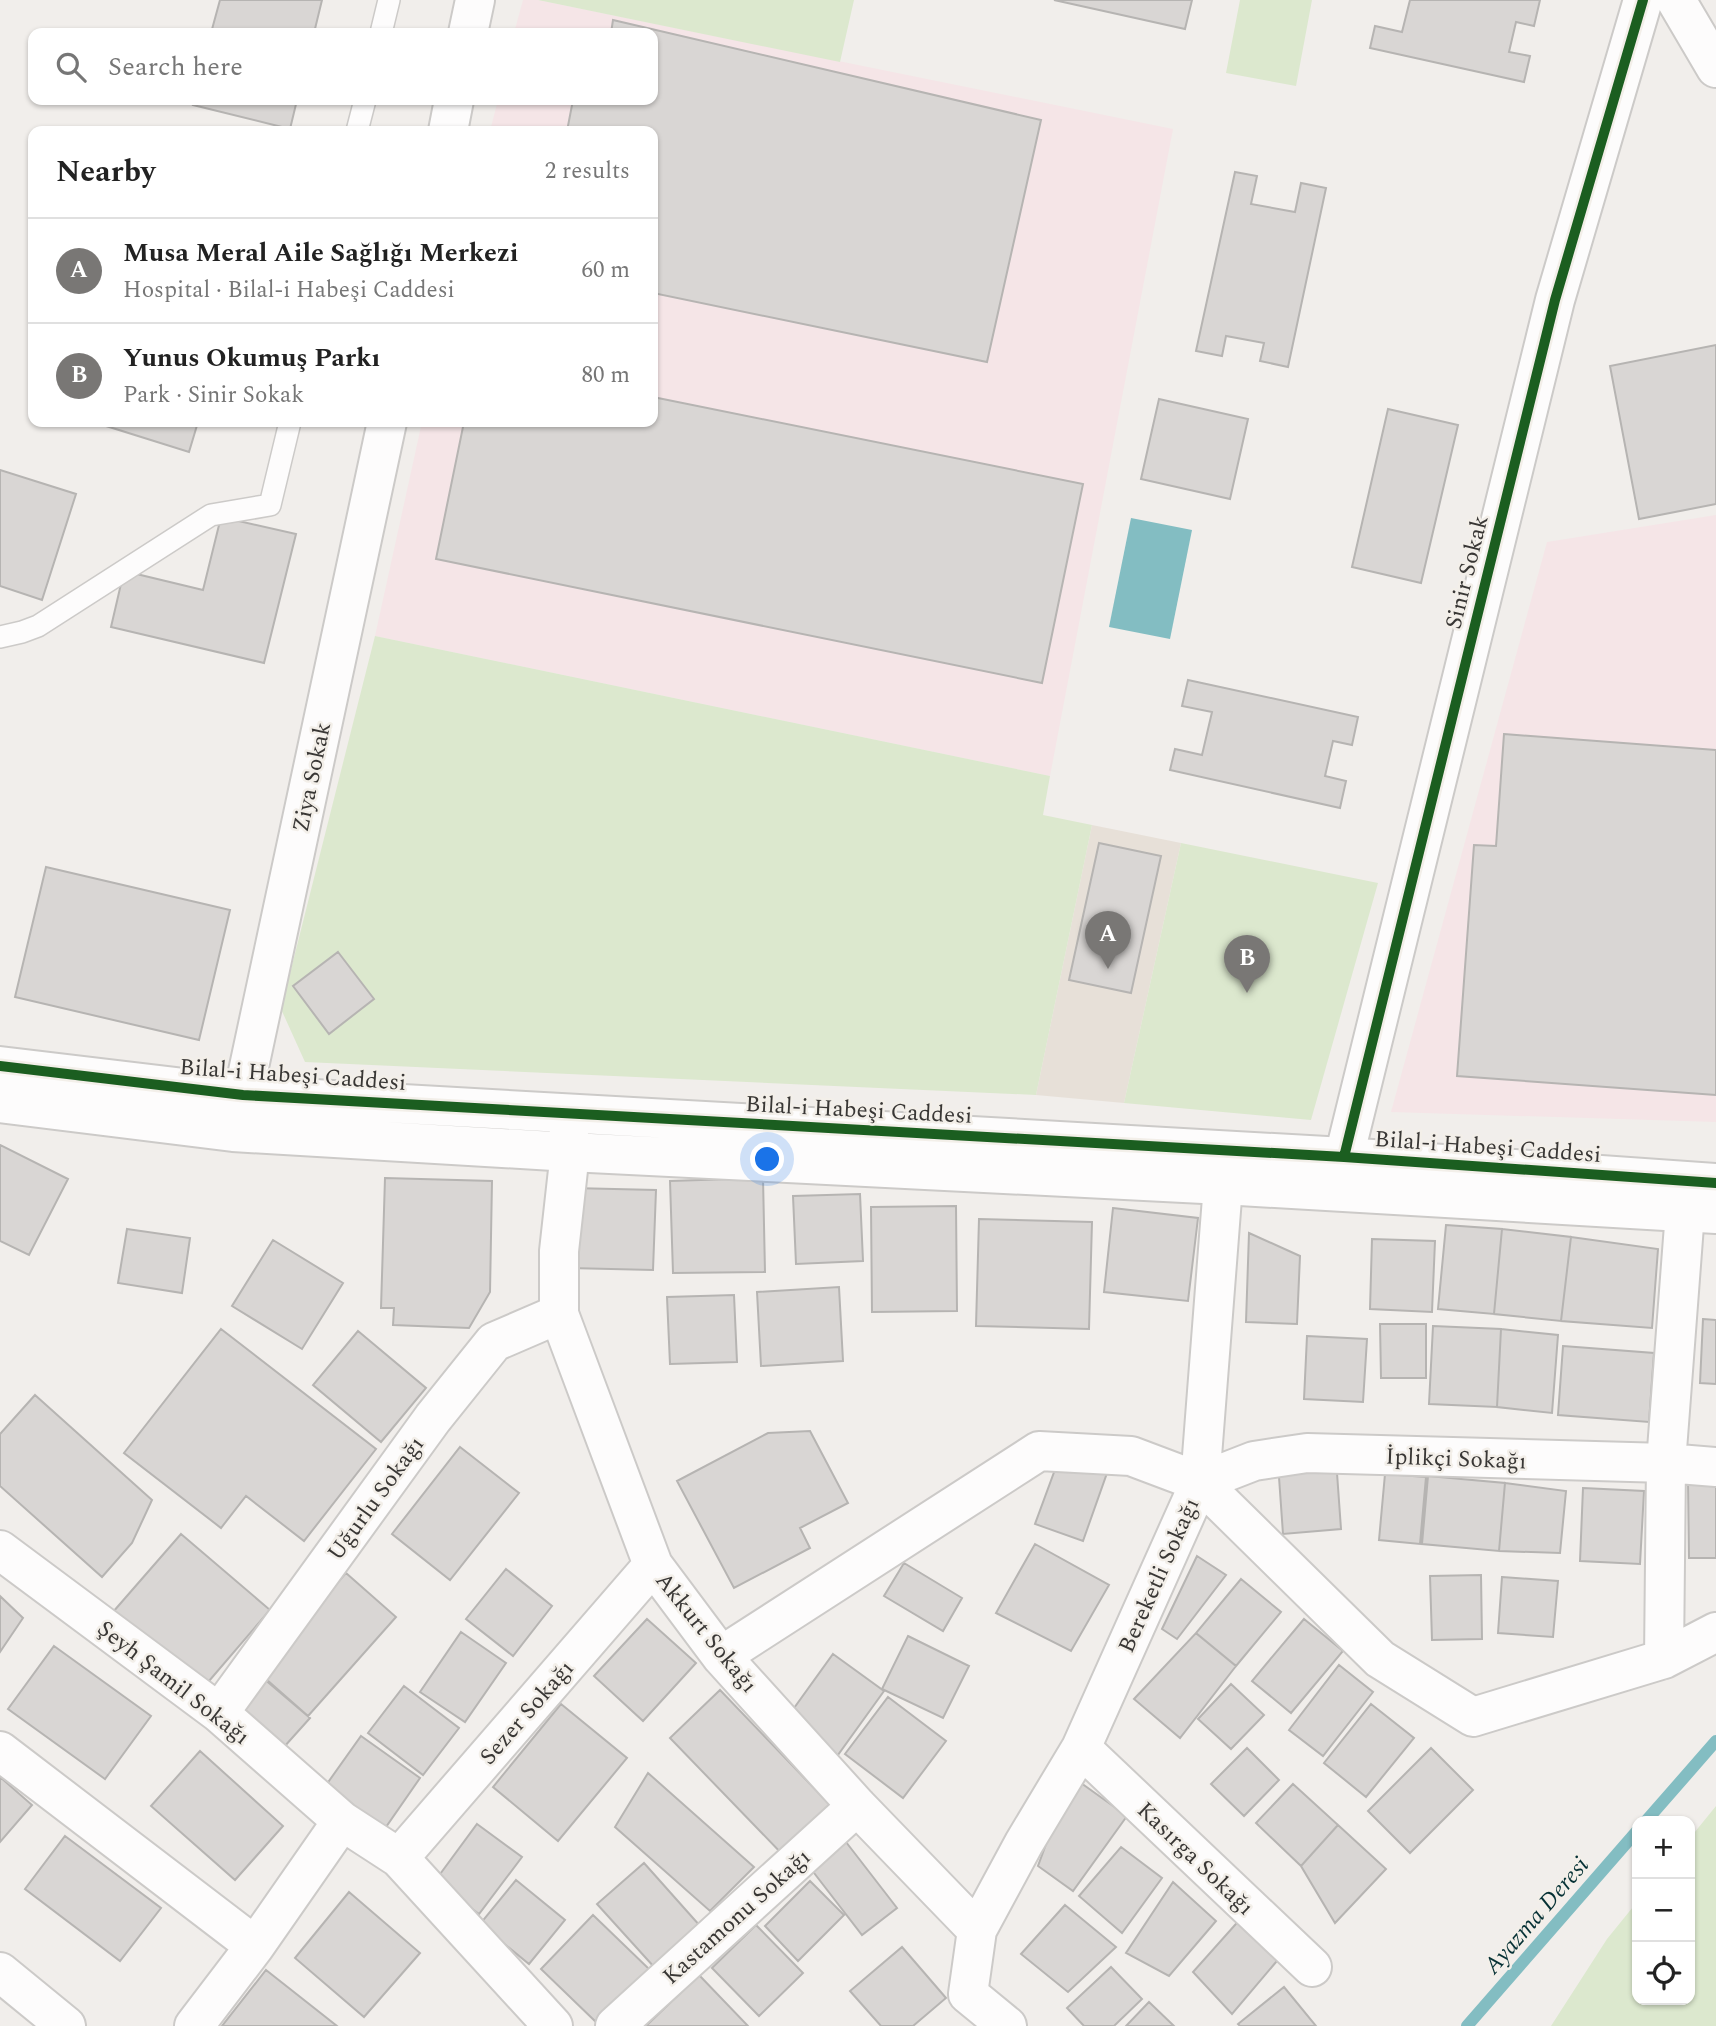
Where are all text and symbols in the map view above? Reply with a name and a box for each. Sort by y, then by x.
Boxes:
search box [28,28,658,105]
text: Search here [108,47,243,87]
icon: search [52,48,90,86]
text: Nearby [56,149,155,195]
text: 2 results [545,154,630,189]
text: Musa Meral Aile Sağlığı Merkezi [123,233,519,273]
text: A [70,253,88,288]
text: 60 m [581,253,630,288]
text: Hospital · Bilal-i Habeşi Caddesi [123,273,455,308]
text: Yunus Okumuş Parkı [123,338,380,378]
text: B [71,358,87,393]
text: 80 m [581,358,630,393]
text: Park · Sinir Sokak [123,378,304,413]
street label: Sinir Sokak [1436,512,1499,633]
street label: Ziya Sokak [284,719,341,836]
pin: A [1085,911,1131,969]
pin: B [1224,935,1270,993]
street label: Bilal-i Habeşi Caddesi [178,1050,407,1101]
street label: Bilal-i Habeşi Caddesi [745,1087,973,1134]
street label: Bilal-i Habeşi Caddesi [1373,1122,1602,1173]
your location [750,1142,784,1176]
street label: Uğurlu Sokağı [319,1429,433,1568]
street label: İplikçi Sokağı [1385,1440,1527,1479]
street label: Bereketli Sokağı [1110,1492,1209,1659]
street label: Akkurt Sokağı [646,1565,766,1701]
street label: Şeyh Şamil Sokağı [89,1612,257,1754]
street label: Sezer Sokağı [472,1653,583,1773]
street label: Kasırga Sokağı [1128,1794,1262,1924]
map controls [1632,1816,1695,2005]
button: + [1632,1816,1695,1879]
street label: Kastamonu Sokağı [655,1841,819,1993]
water label: Ayazma Deresi [1475,1849,1598,1983]
button: − [1632,1879,1695,1942]
button: locate [1632,1942,1695,2005]

